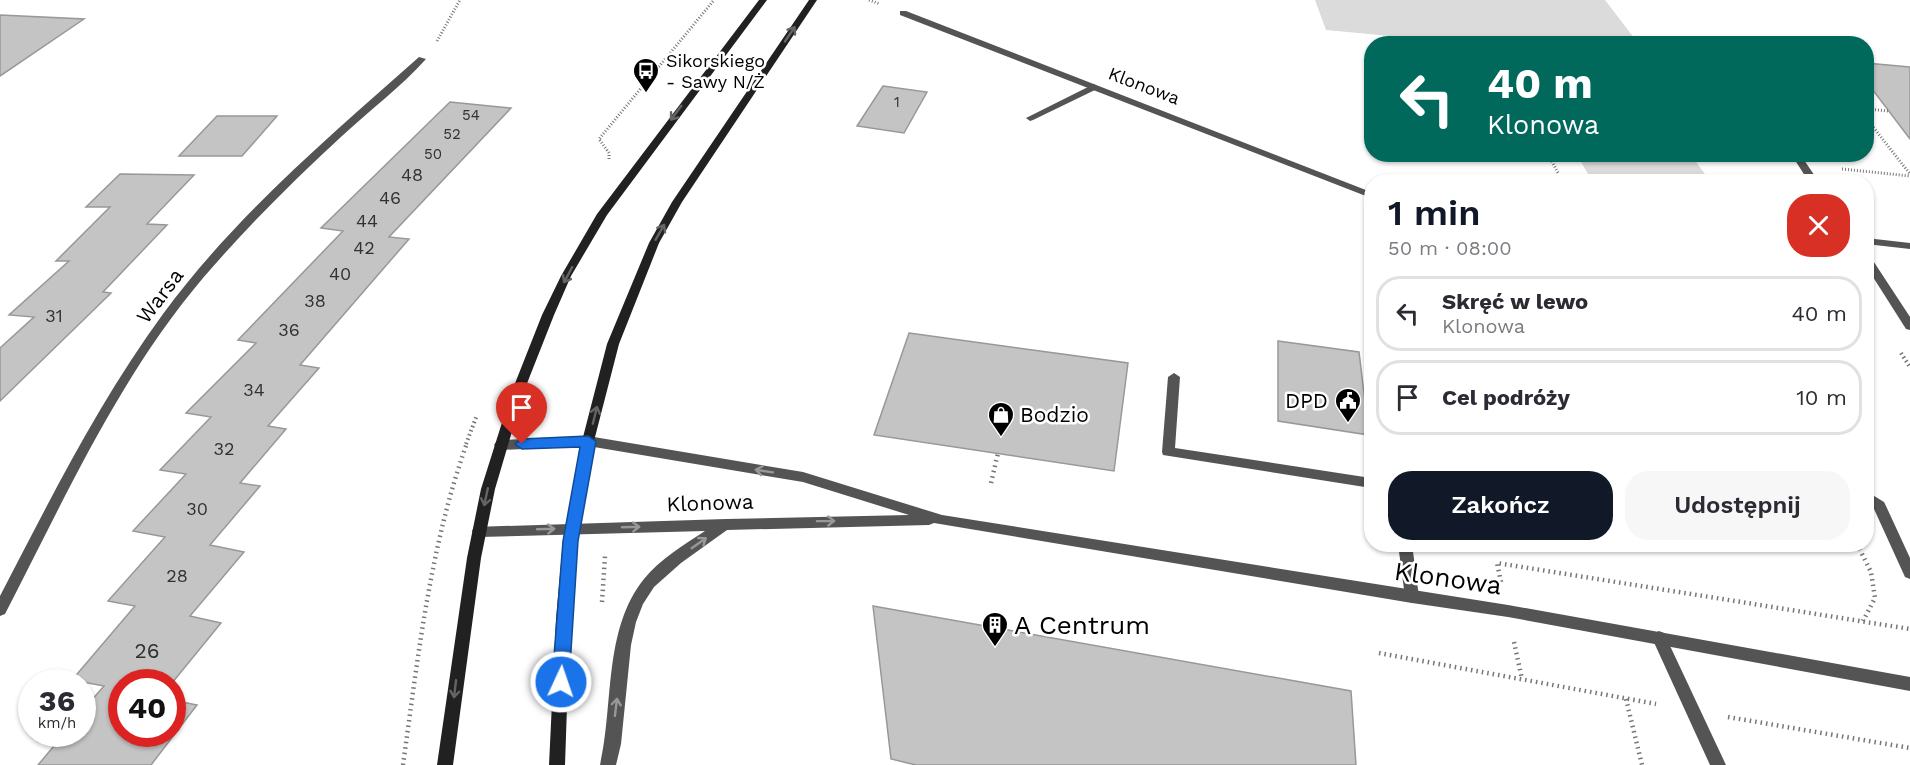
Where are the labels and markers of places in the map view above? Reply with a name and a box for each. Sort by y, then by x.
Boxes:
place label: Sikorskiego - Sawy N/Ż [666,50,765,92]
bus stop icon: Sikorskiego - Sawy N/Ż [631,56,661,94]
pin [496,382,547,444]
public building icon: DPD [1333,386,1363,424]
place label: DPD [1285,388,1328,413]
shop icon: Bodzio [986,400,1016,438]
place label: Bodzio [1020,402,1089,427]
building icon: A Centrum [980,610,1010,648]
place label: A Centrum [1014,610,1150,640]

